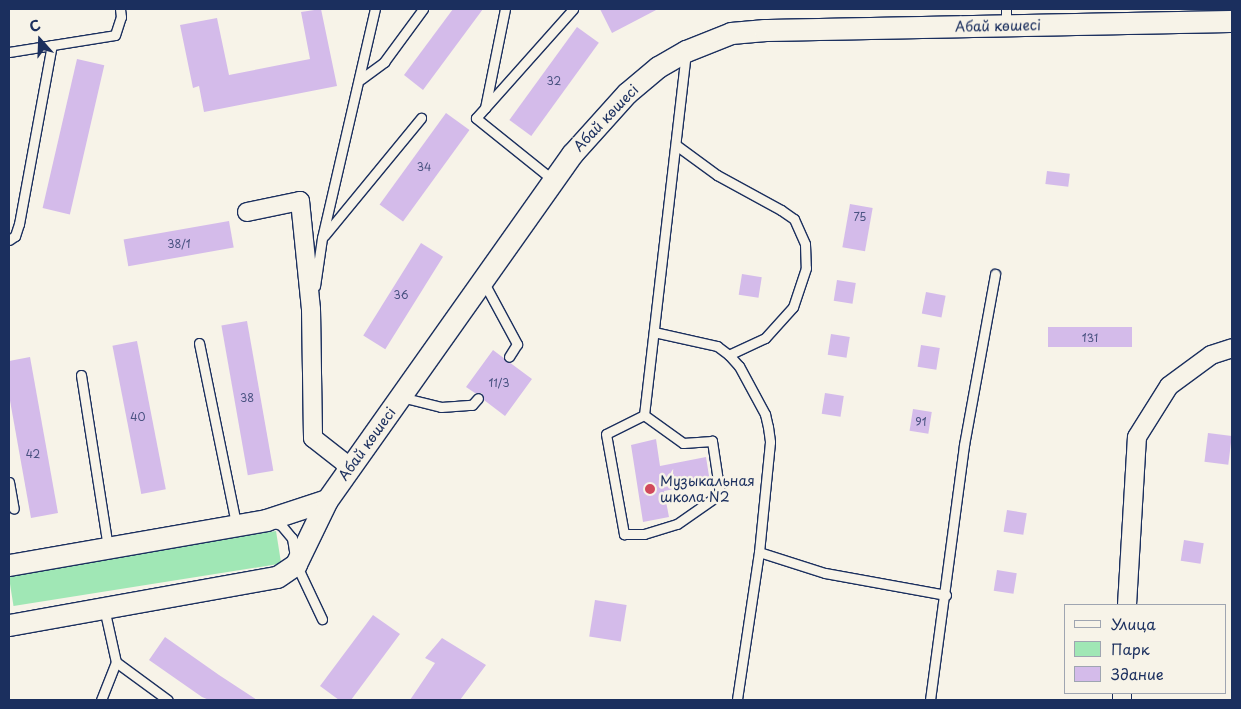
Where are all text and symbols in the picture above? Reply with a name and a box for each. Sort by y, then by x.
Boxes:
text: С [26,14,43,37]
north arrow [15,15,65,65]
street label: Абай көшесі [955,17,1041,35]
house number: 32 [547,74,561,88]
street label: Абай көшесі [570,81,642,155]
house number: 34 [417,160,431,174]
house number: 75 [854,210,866,224]
house number: 38/1 [167,237,191,251]
house number: 36 [394,288,408,302]
house number: 131 [1082,331,1098,345]
house number: 11/3 [489,376,509,390]
house number: 38 [240,391,254,405]
street label: Абай көшесі [335,404,399,484]
house number: 40 [130,410,146,424]
house number: 91 [915,415,927,429]
house number: 42 [26,447,40,461]
place label: Музыкальная школа N2 [660,473,755,506]
marker: Музыкальная школа N2 [644,483,656,495]
legend [1064,604,1226,694]
text: Улица [1111,612,1156,635]
text: Парк [1111,637,1150,660]
text: Здание [1111,662,1164,685]

